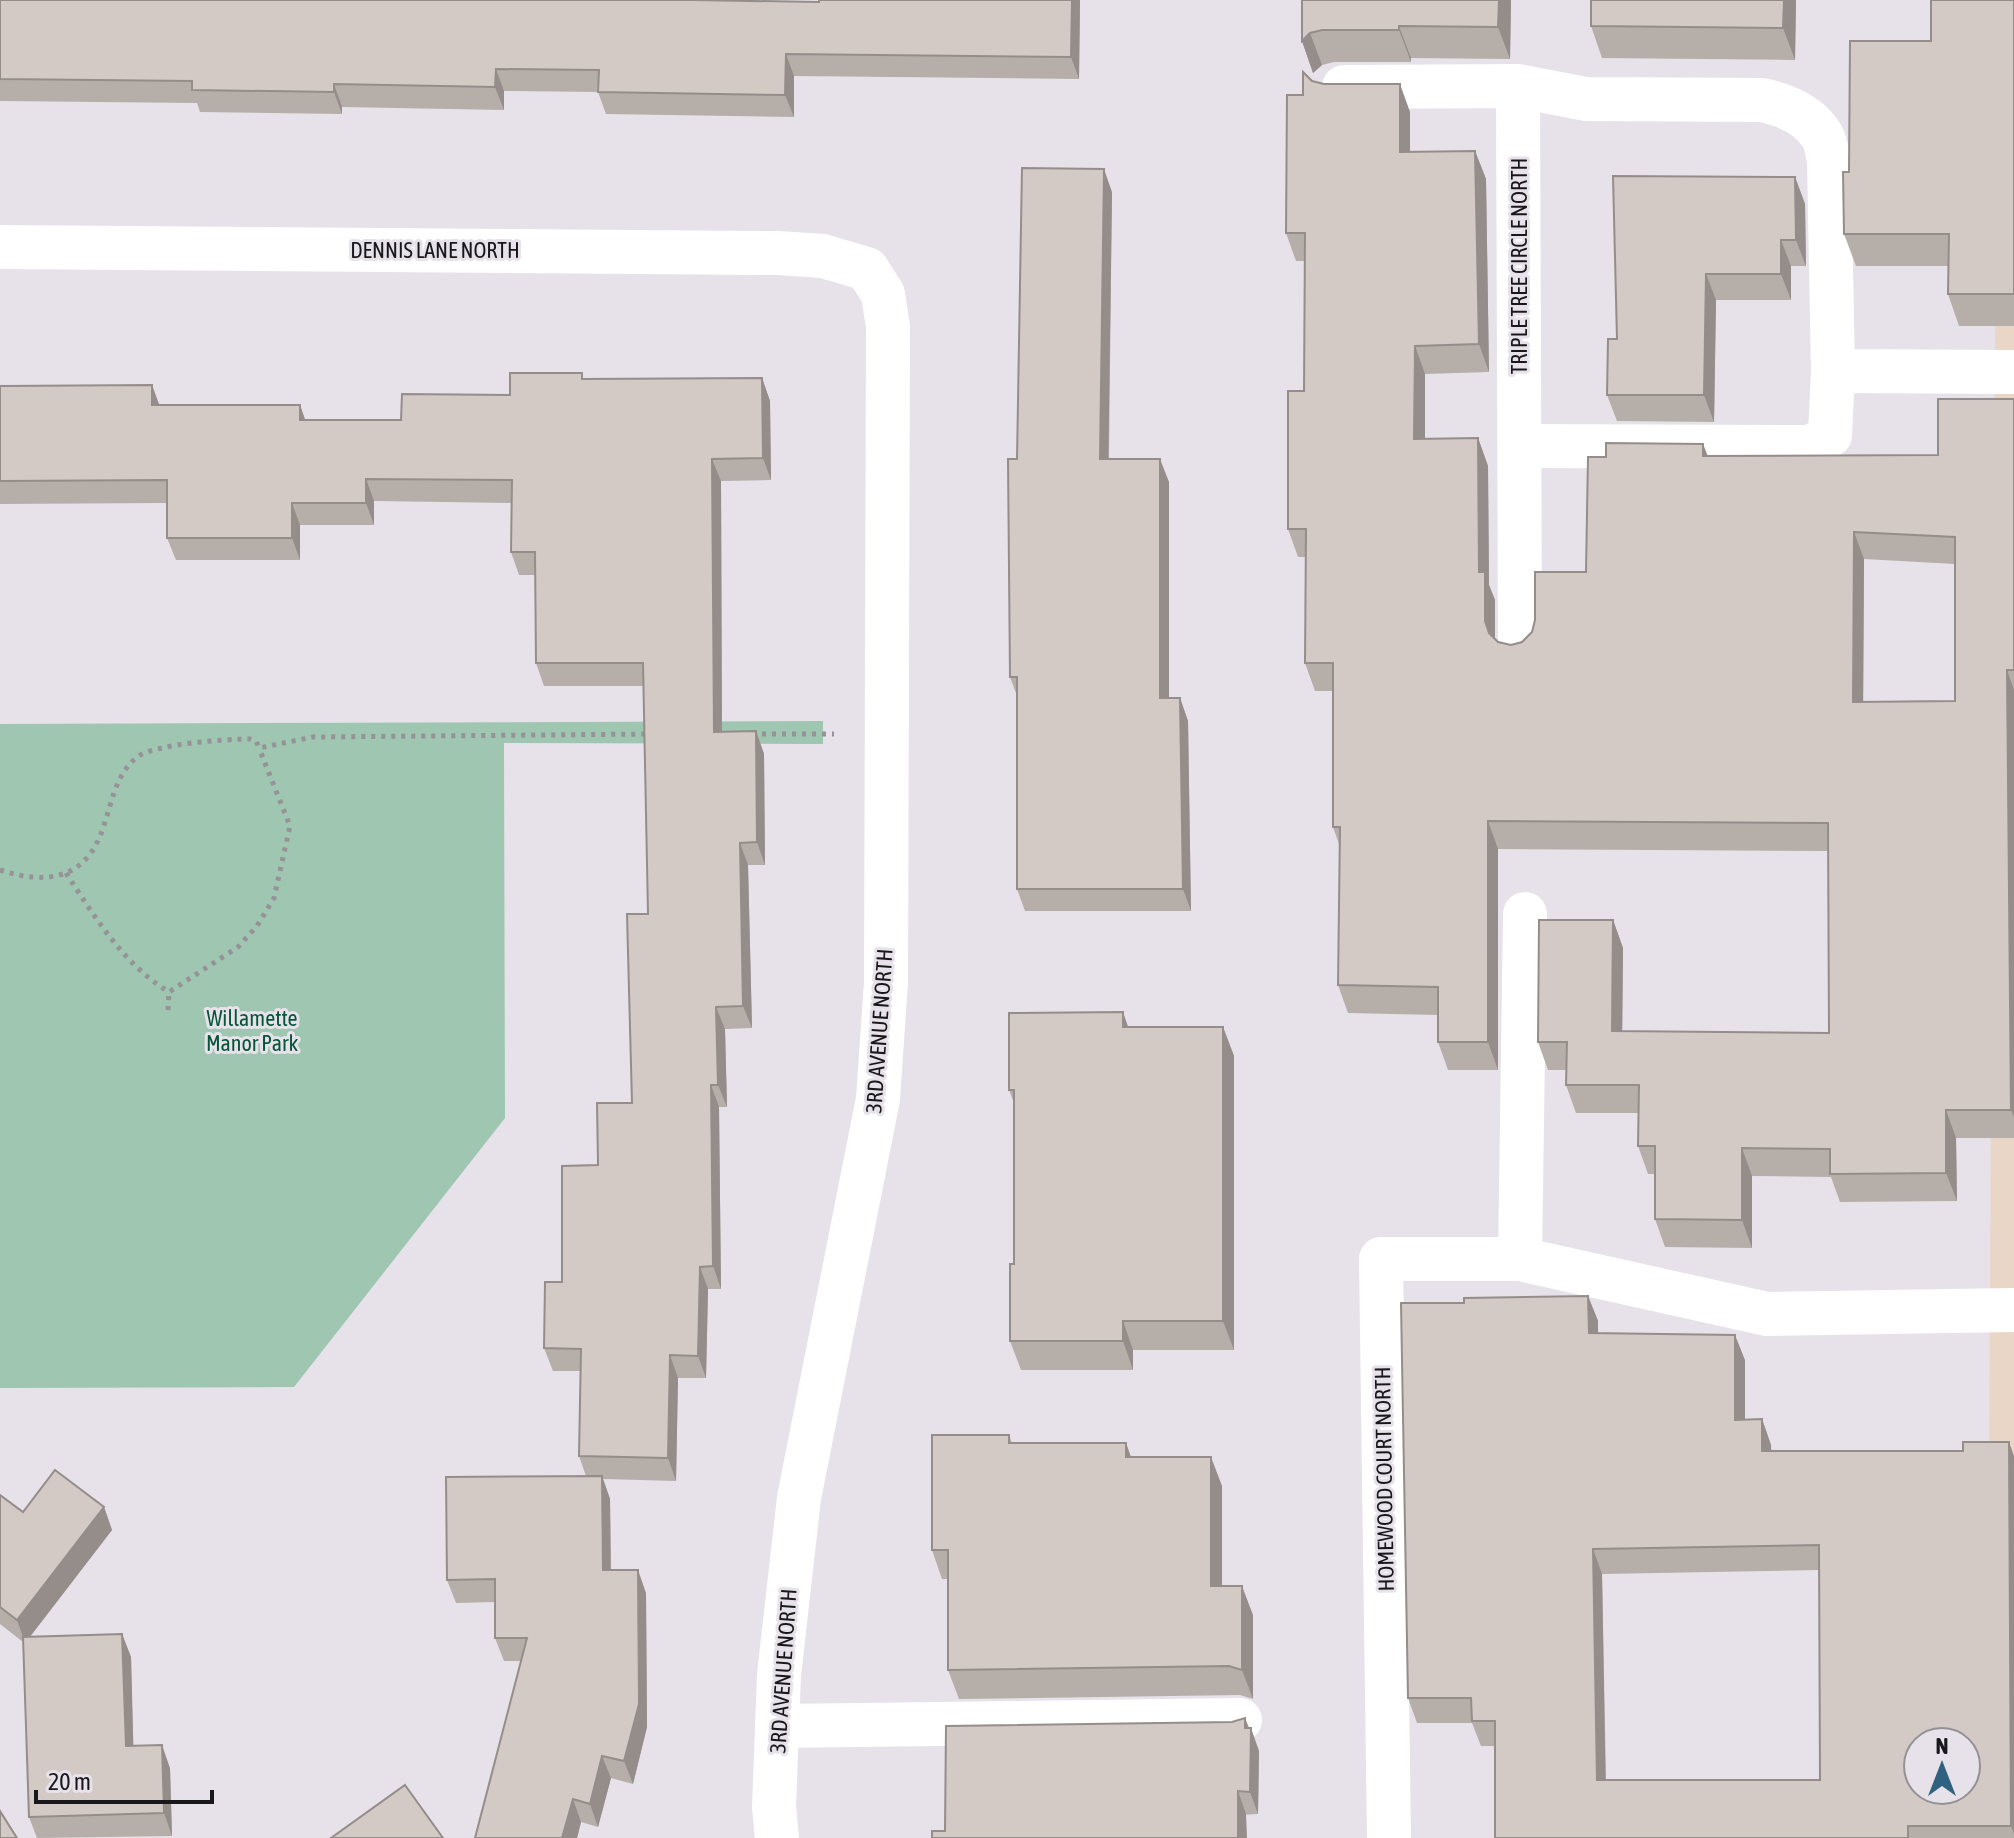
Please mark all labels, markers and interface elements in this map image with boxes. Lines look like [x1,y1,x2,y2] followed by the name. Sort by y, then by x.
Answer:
[1506,158,1532,374] street label: TRIPLE TREE CIRCLE NORTH
[350,237,520,263] street label: DENNIS LANE NORTH
[860,948,898,1114] street label: 3RD AVENUE NORTH
[206,1005,298,1056] park label: Willamette Manor Park
[1369,1366,1399,1592] street label: HOMEWOOD COURT NORTH
[764,1588,802,1754] street label: 3RD AVENUE NORTH
[1902,1726,1982,1806] north arrow
[1936,1733,1948,1759] text: N
[36,1754,212,1804] scale bar
[48,1768,91,1795] text: 20 m

